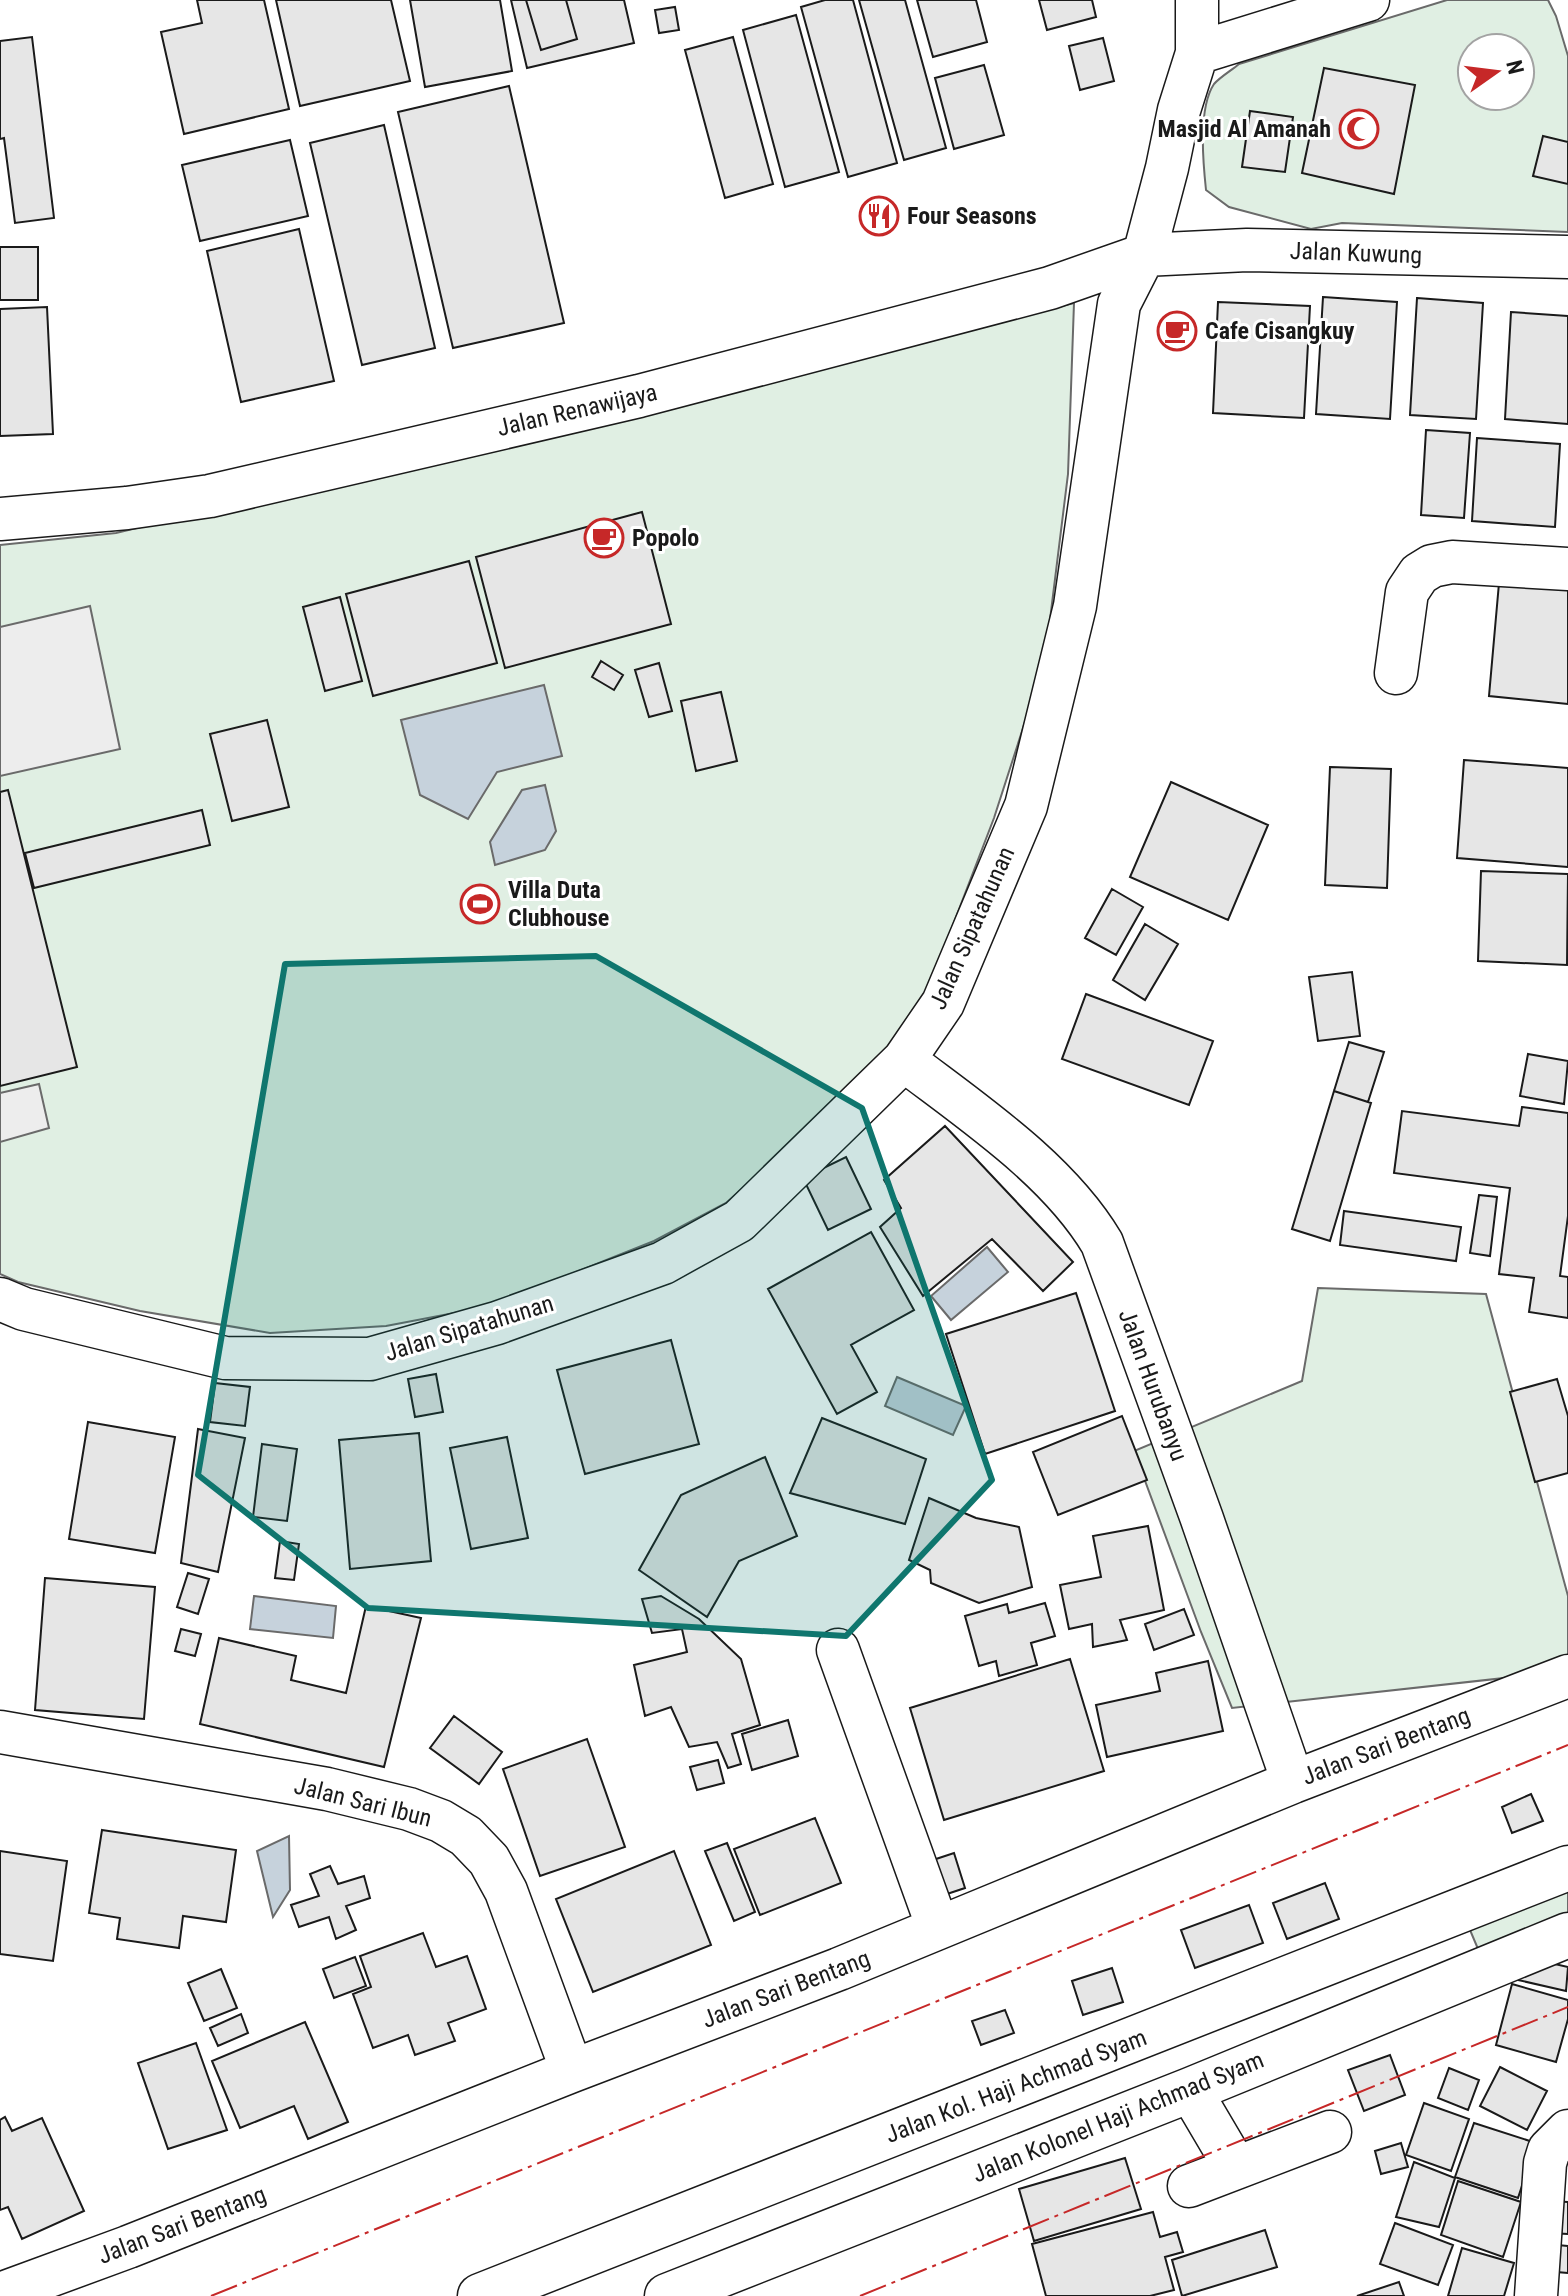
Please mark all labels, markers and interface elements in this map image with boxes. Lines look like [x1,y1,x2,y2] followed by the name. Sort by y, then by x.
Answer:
[1456,32,1536,112] north arrow
[1501,58,1529,77] text: N
[1338,108,1380,150] mosque icon: Masjid Al Amanah
[1158,115,1331,143] place label: Masjid Al Amanah
[858,195,900,237] restaurant icon: Four Seasons
[907,202,1037,230] place label: Four Seasons
[1289,237,1423,269] street label: Jalan Kuwung
[1156,310,1198,352] cafe icon: Cafe Cisangkuy
[1205,317,1355,345] place label: Cafe Cisangkuy
[494,378,660,442] street label: Jalan Renawijaya
[583,517,625,559] cafe icon: Popolo
[632,524,699,552] place label: Popolo
[924,842,1020,1014] street label: Jalan Sipatahunan
[508,876,609,932] place label: Villa Duta Clubhouse
[459,883,501,925] sports icon: Villa Duta Clubhouse
[381,1289,557,1367] street label: Jalan Sipatahunan
[1113,1305,1193,1465] street label: Jalan Hurubanyu
[1298,1701,1474,1791] street label: Jalan Sari Bentang
[291,1771,435,1833] street label: Jalan Sari Ibun
[698,1944,874,2034] street label: Jalan Sari Bentang
[881,2023,1151,2149] street label: Jalan Kol. Haji Achmad Syam
[968,2046,1268,2188] street label: Jalan Kolonel Haji Achmad Syam
[94,2180,270,2270] street label: Jalan Sari Bentang

